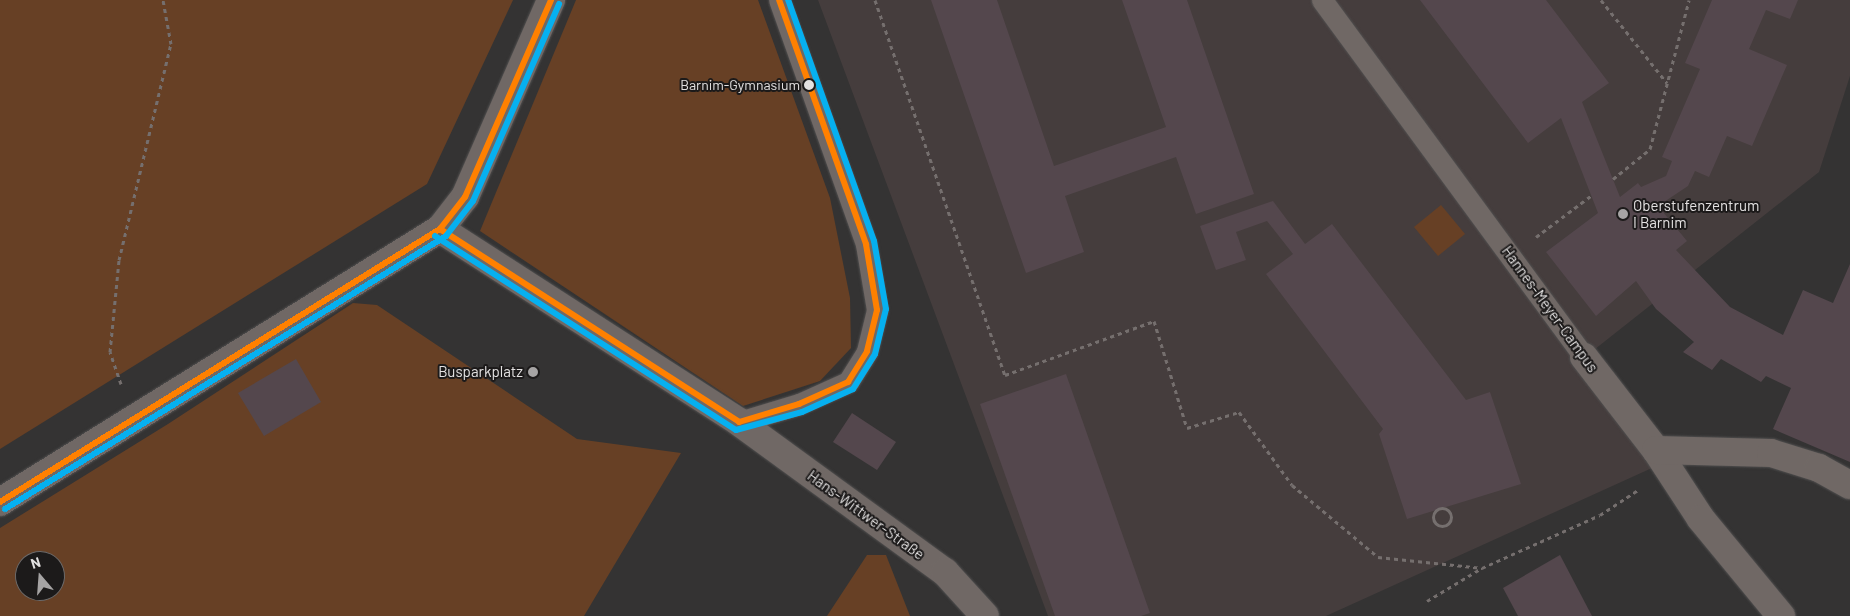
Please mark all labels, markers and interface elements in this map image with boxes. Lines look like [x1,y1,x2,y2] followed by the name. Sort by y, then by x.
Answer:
[680,77,800,93] place label: Barnim-Gymnasium
[804,80,814,90] marker: Barnim-Gymnasium
[1633,196,1759,231] place label: Oberstufenzentrum I Barnim
[1617,208,1629,220] marker: Oberstufenzentrum I Barnim
[1498,242,1602,376] street label: Hannes-Meyer-Campus
[438,363,523,381] place label: Busparkplatz
[527,366,539,378] marker: Busparkplatz
[804,467,928,563] street label: Hans-Wittwer-Straße
[15,551,65,601] north arrow
[28,553,43,572] text: N

